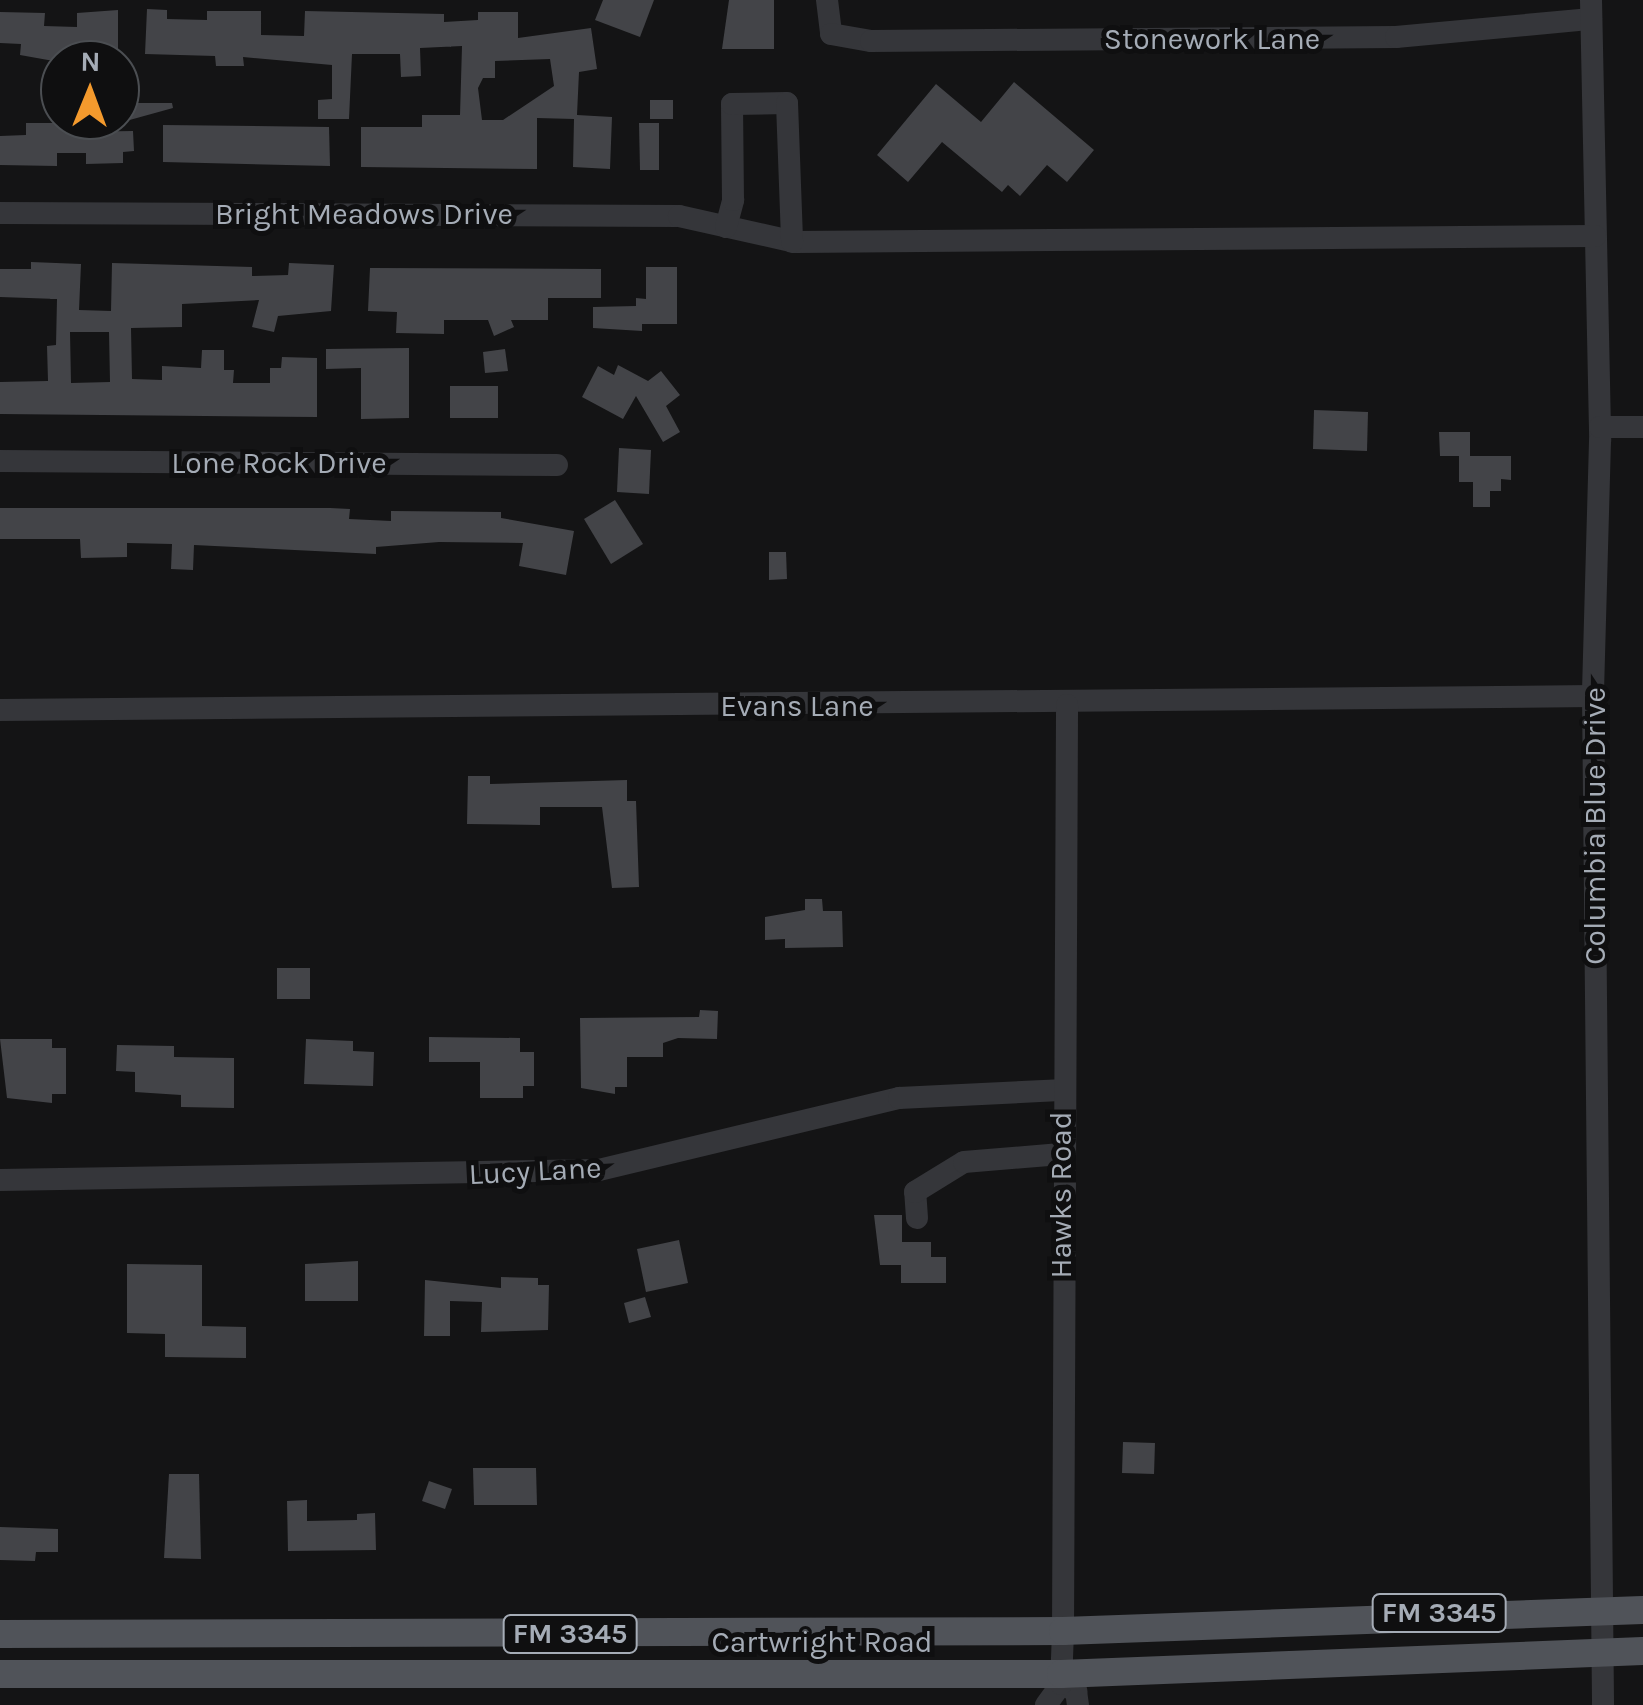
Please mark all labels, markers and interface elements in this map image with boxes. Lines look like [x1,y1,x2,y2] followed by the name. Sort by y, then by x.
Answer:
[1104,21,1320,57] street label: Stonework Lane
[40,40,140,140] north arrow
[80,45,101,78] text: N
[215,196,513,232] street label: Bright Meadows Drive
[171,445,387,481] street label: Lone Rock Drive
[1577,687,1613,965] street label: Columbia Blue Drive
[720,688,874,724] street label: Evans Lane
[1043,1111,1079,1279] street label: Hawks Road
[468,1150,602,1192] street label: Lucy Lane
[1372,1590,1506,1636] road number: FM 3345
[502,1611,638,1657] road number: FM 3345
[711,1624,933,1660] street label: Cartwright Road

